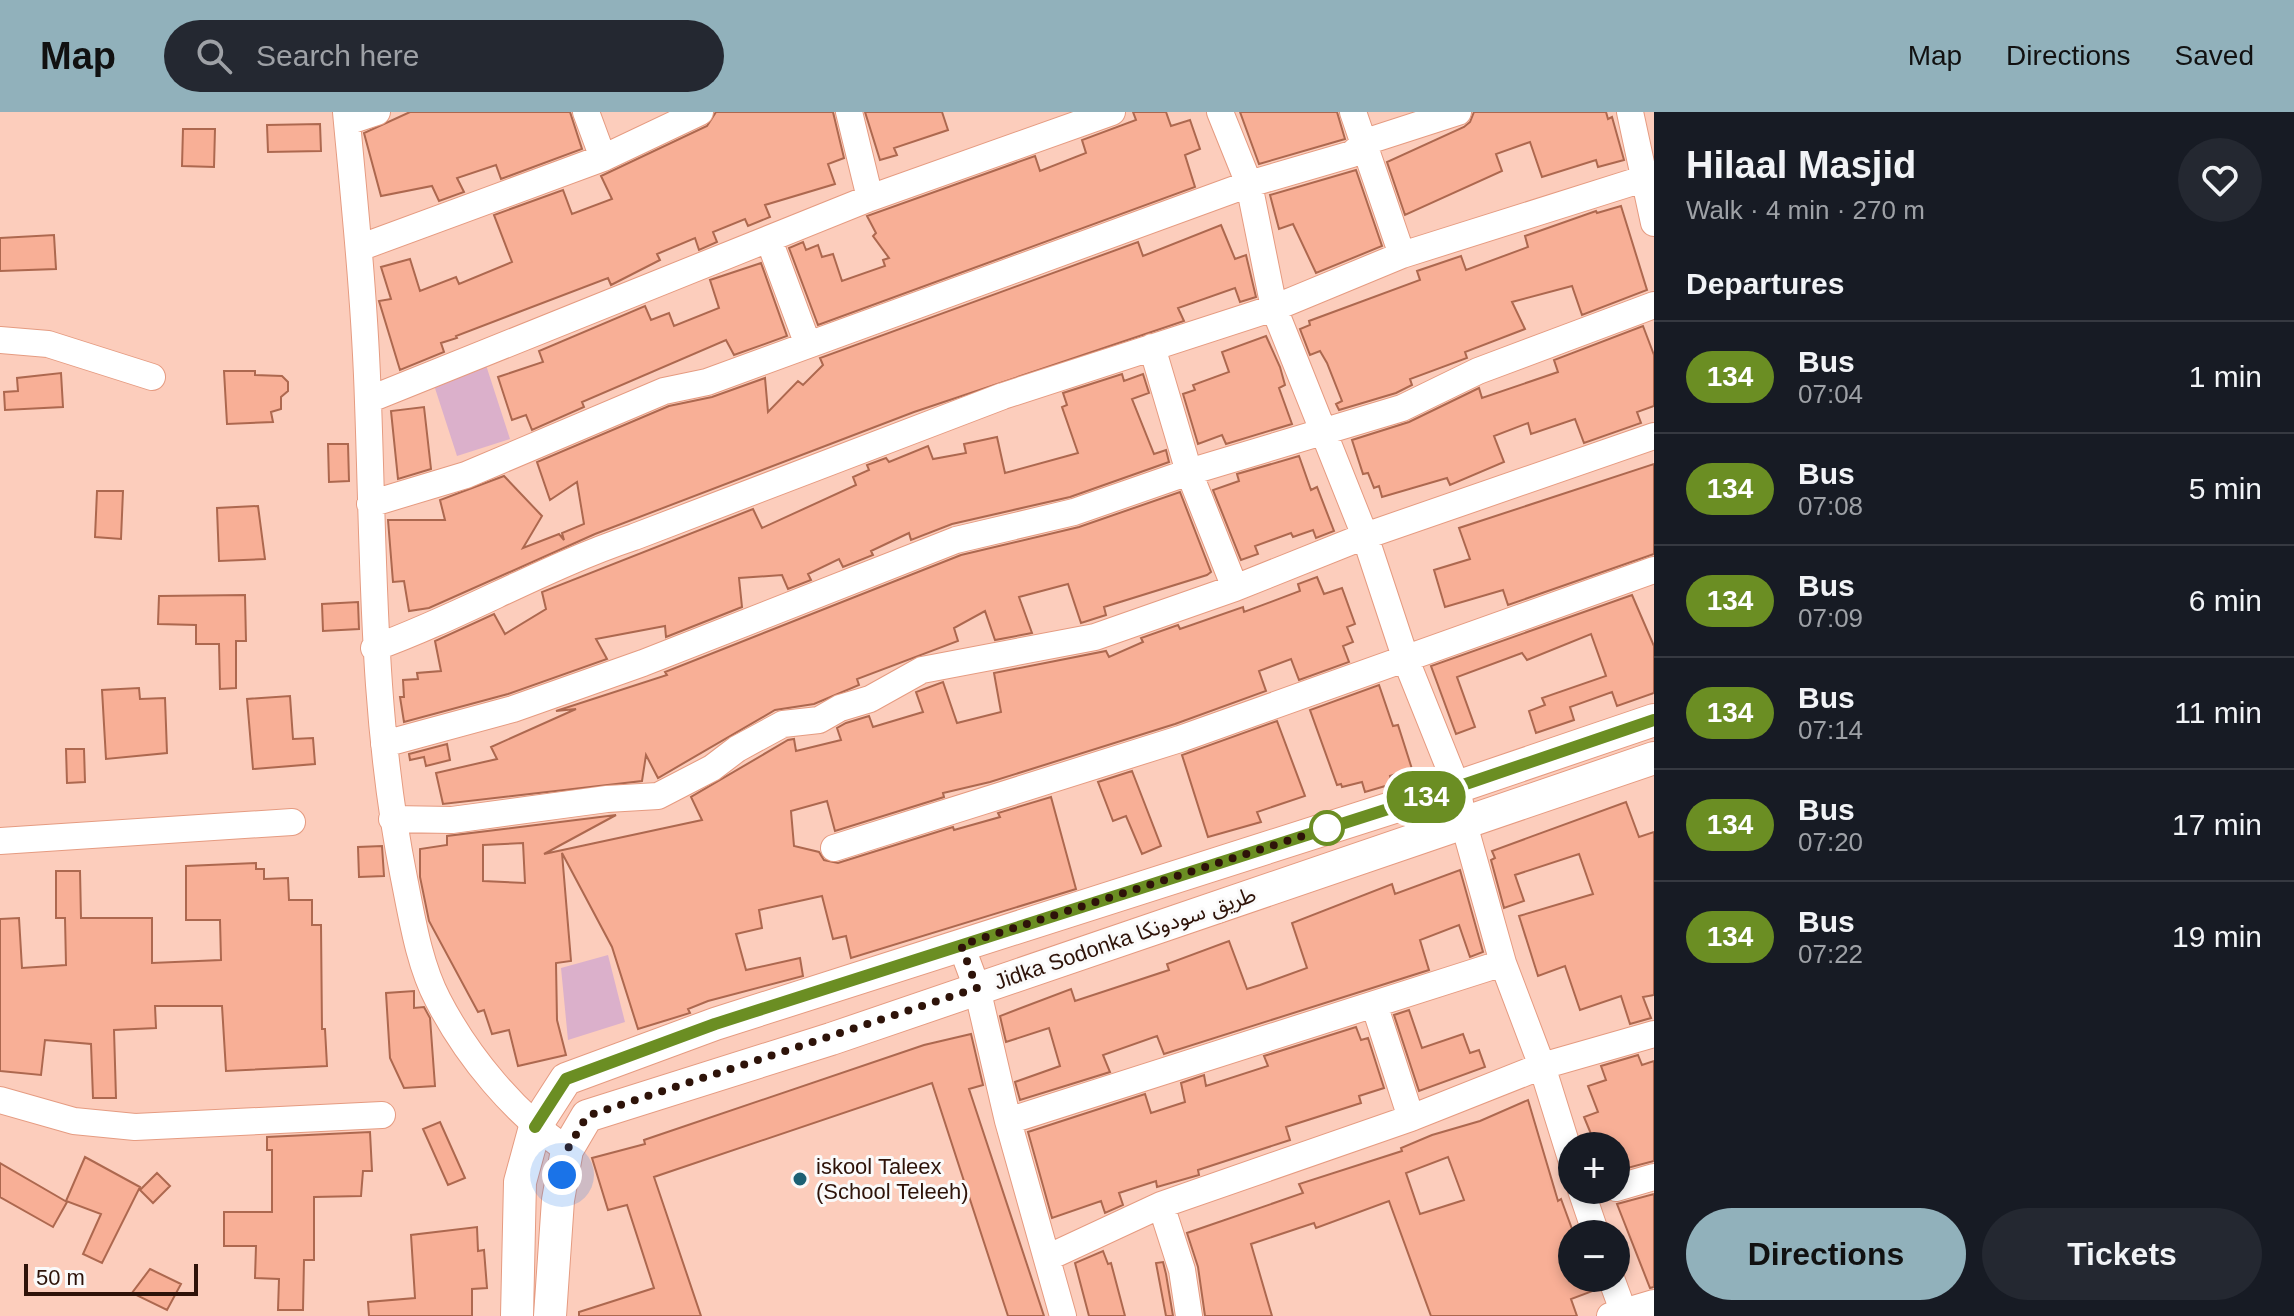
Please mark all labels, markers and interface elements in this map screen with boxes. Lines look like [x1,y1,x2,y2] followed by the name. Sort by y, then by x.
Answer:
[164,20,724,92] search box
[192,34,236,78] icon: search
[40,35,116,77] text: Map
[256,39,419,72] text: Search here
[1908,40,1962,71] text: Map
[2006,40,2131,71] text: Directions
[2175,40,2254,71] text: Saved
[2178,138,2262,222] button: heart
[1686,144,1916,186] text: Hilaal Masjid
[1686,195,1925,225] text: Walk · 4 min · 270 m
[1686,267,1844,300] text: Departures
[1798,345,1855,378] text: Bus
[2189,360,2262,393] text: 1 min
[1707,361,1753,392] text: 134
[1798,379,1863,409] text: 07:04
[1798,457,1855,490] text: Bus
[2189,472,2262,505] text: 5 min
[1707,473,1753,504] text: 134
[1798,491,1863,521] text: 07:08
[1798,569,1855,602] text: Bus
[2189,584,2262,617] text: 6 min
[1707,585,1753,616] text: 134
[1798,603,1863,633] text: 07:09
[1798,681,1855,714] text: Bus
[2174,696,2262,729] text: 11 min
[1707,697,1753,728] text: 134
[1798,715,1863,745] text: 07:14
[1380,771,1472,823] line badge: 134
[1403,781,1449,812] text: 134
[1798,793,1855,826] text: Bus
[2172,808,2262,841] text: 17 min
[1707,809,1753,840] text: 134
[1310,811,1344,845] unlabelled marker
[1798,827,1863,857] text: 07:20
[991,881,1260,996] street label: Jidka Sodonka طريق سودونكا
[1798,905,1855,938] text: Bus
[2172,920,2262,953] text: 19 min
[1707,921,1753,952] text: 134
[1798,939,1863,969] text: 07:22
[1558,1132,1630,1292] map controls
[1558,1132,1630,1204] button: +
[816,1154,968,1204] place label: iskool Taleex (School Teleeh)
[542,1155,582,1195] your location
[791,1170,809,1188] marker: iskool Taleex (School Teleeh)
[1686,1208,1966,1300] button: Directions
[1982,1208,2262,1300] button: Tickets
[1558,1220,1630,1292] button: −
[24,1260,198,1296] scale bar
[36,1265,85,1290] text: 50 m

